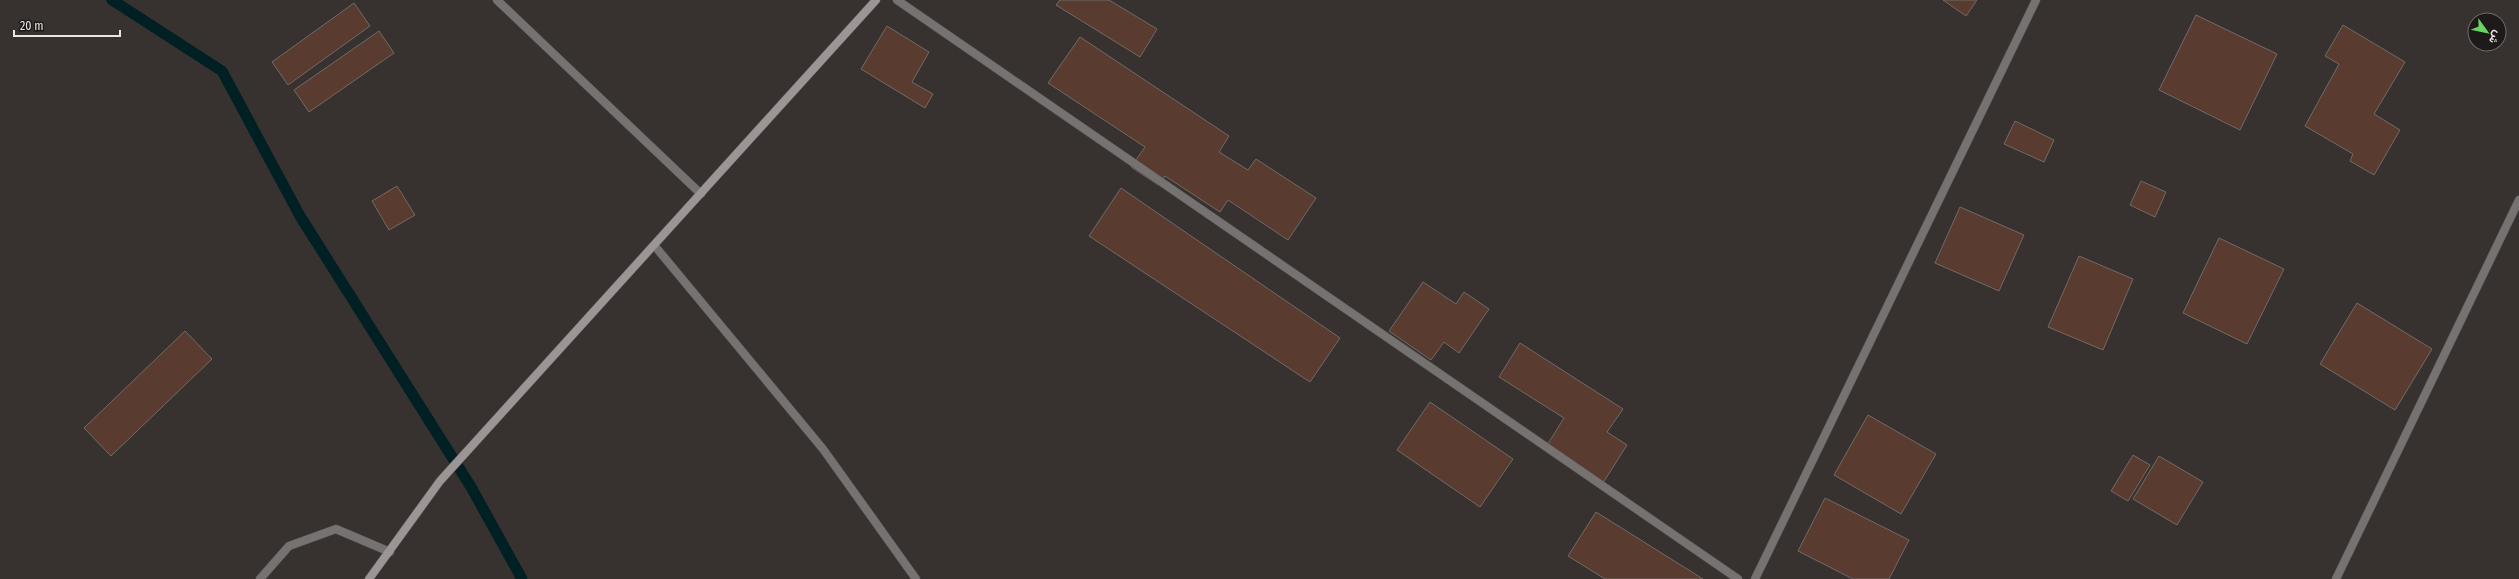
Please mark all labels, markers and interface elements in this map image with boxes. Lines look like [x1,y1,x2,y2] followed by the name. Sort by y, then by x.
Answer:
[14,12,120,38] scale bar
[2467,12,2507,52] north arrow
[20,19,44,33] text: 20 m
[2486,28,2504,46] text: ش

